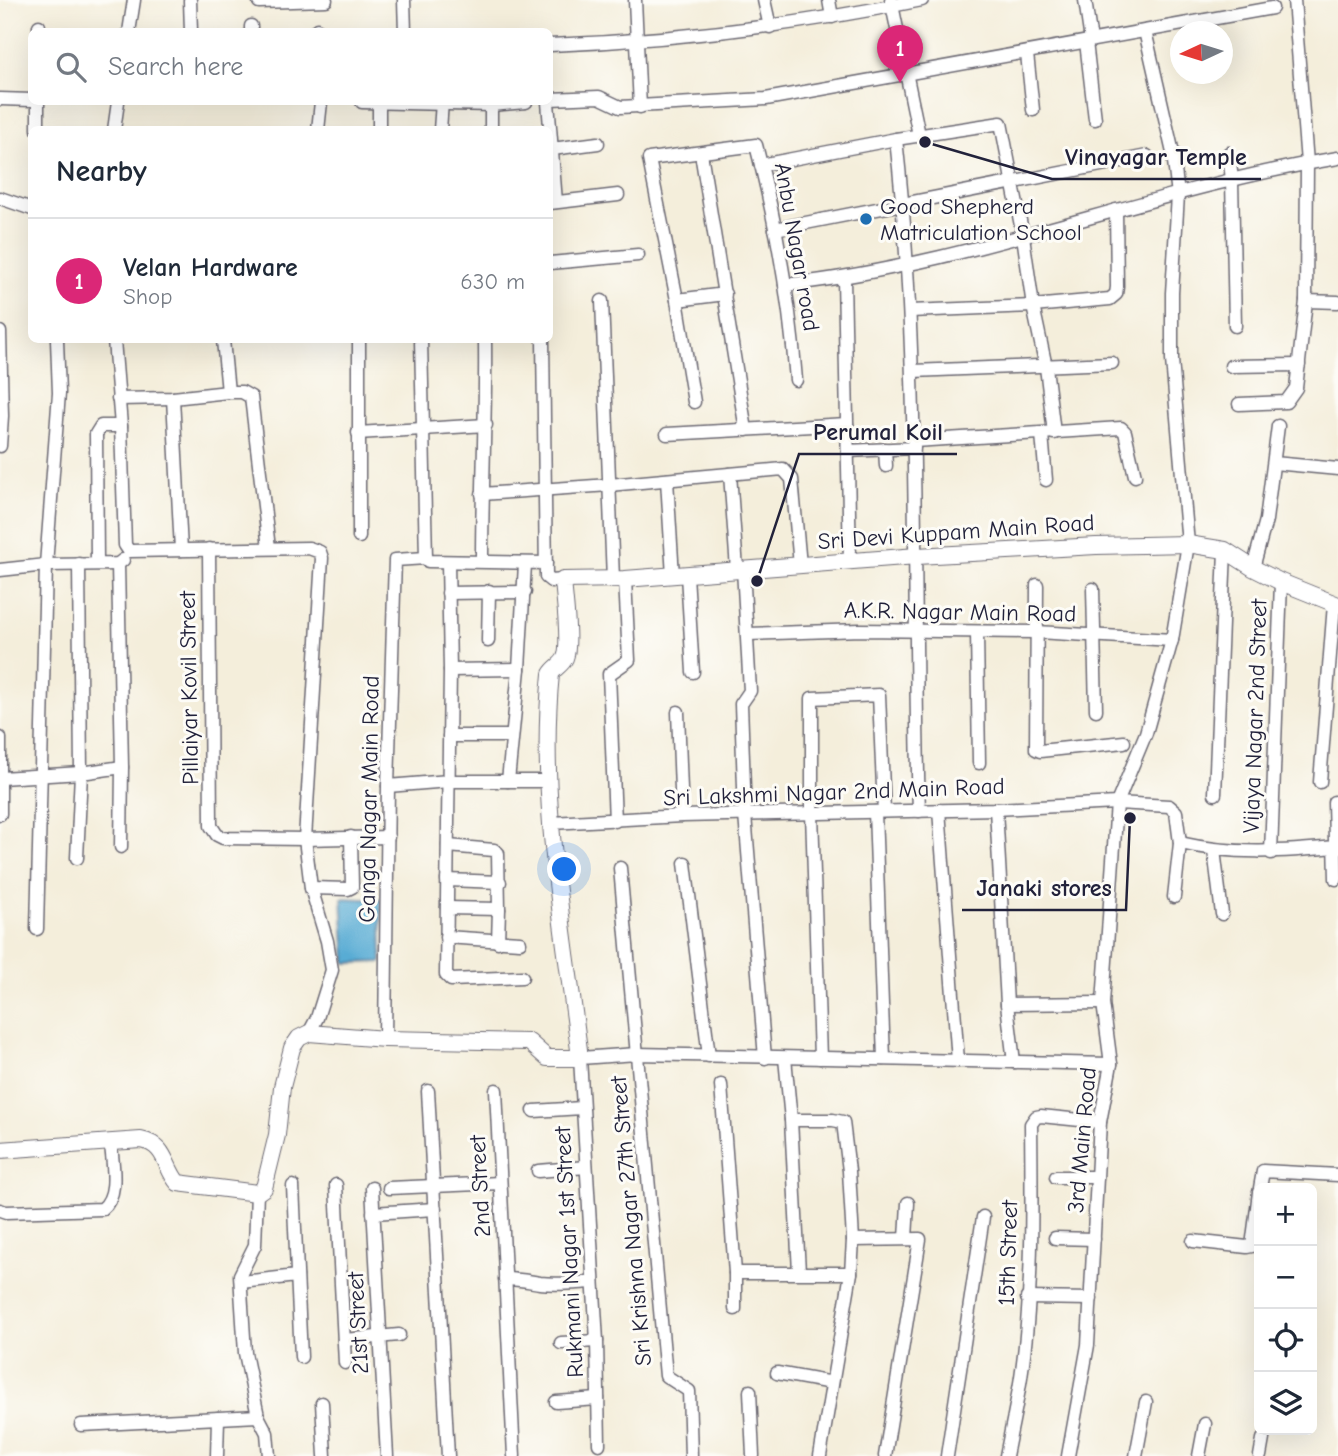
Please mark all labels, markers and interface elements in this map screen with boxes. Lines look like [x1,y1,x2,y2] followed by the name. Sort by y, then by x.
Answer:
[1170,21,1233,84] north arrow
[877,25,923,83] pin: 1
[28,28,553,105] search box
[52,48,90,86] icon: search
[108,52,243,82] text: Search here
[1052,134,1261,179] callout: Vinayagar Temple
[1065,143,1247,171] text: Vinayagar Temple
[56,154,147,189] text: Nearby
[769,161,825,333] street label: Anbu Nagar road
[880,193,1082,246] place label: Good Shepherd Matriculation School
[858,211,874,227] marker: Good Shepherd Matriculation School
[123,253,298,283] text: Velan Hardware
[74,268,84,295] text: 1
[460,268,525,295] text: 630 m
[123,283,172,310] text: Shop
[799,409,957,454] callout: Perumal Koil
[813,418,943,446] text: Perumal Koil
[817,509,1095,555] street label: Sri Devi Kuppam Main Road
[174,589,204,785] street label: Pillaiyar Kovil Street
[844,596,1076,628] street label: A.K.R. Nagar Main Road
[1237,597,1273,834] street label: Vijaya Nagar 2nd Street
[353,675,385,923] street label: Ganga Nagar Main Road
[663,773,1005,811] street label: Sri Lakshmi Nagar 2nd Main Road
[547,852,581,886] your location
[962,865,1126,910] callout: Janaki stores
[976,874,1112,902] text: Janaki stores
[1062,1066,1102,1214] street label: 3rd Main Road
[605,1073,657,1367] street label: Sri Krishna Nagar 27th Street
[549,1124,589,1378] street label: Rukmani Nagar 1st Street
[464,1133,496,1238] street label: 2nd Street
[1254,1183,1317,1435] map controls
[1254,1183,1317,1246] button: +
[993,1198,1023,1306] street label: 15th Street
[1254,1246,1317,1309] button: −
[342,1270,374,1375] street label: 21st Street
[1254,1309,1317,1372] button: locate
[1254,1372,1317,1435] button: layers

